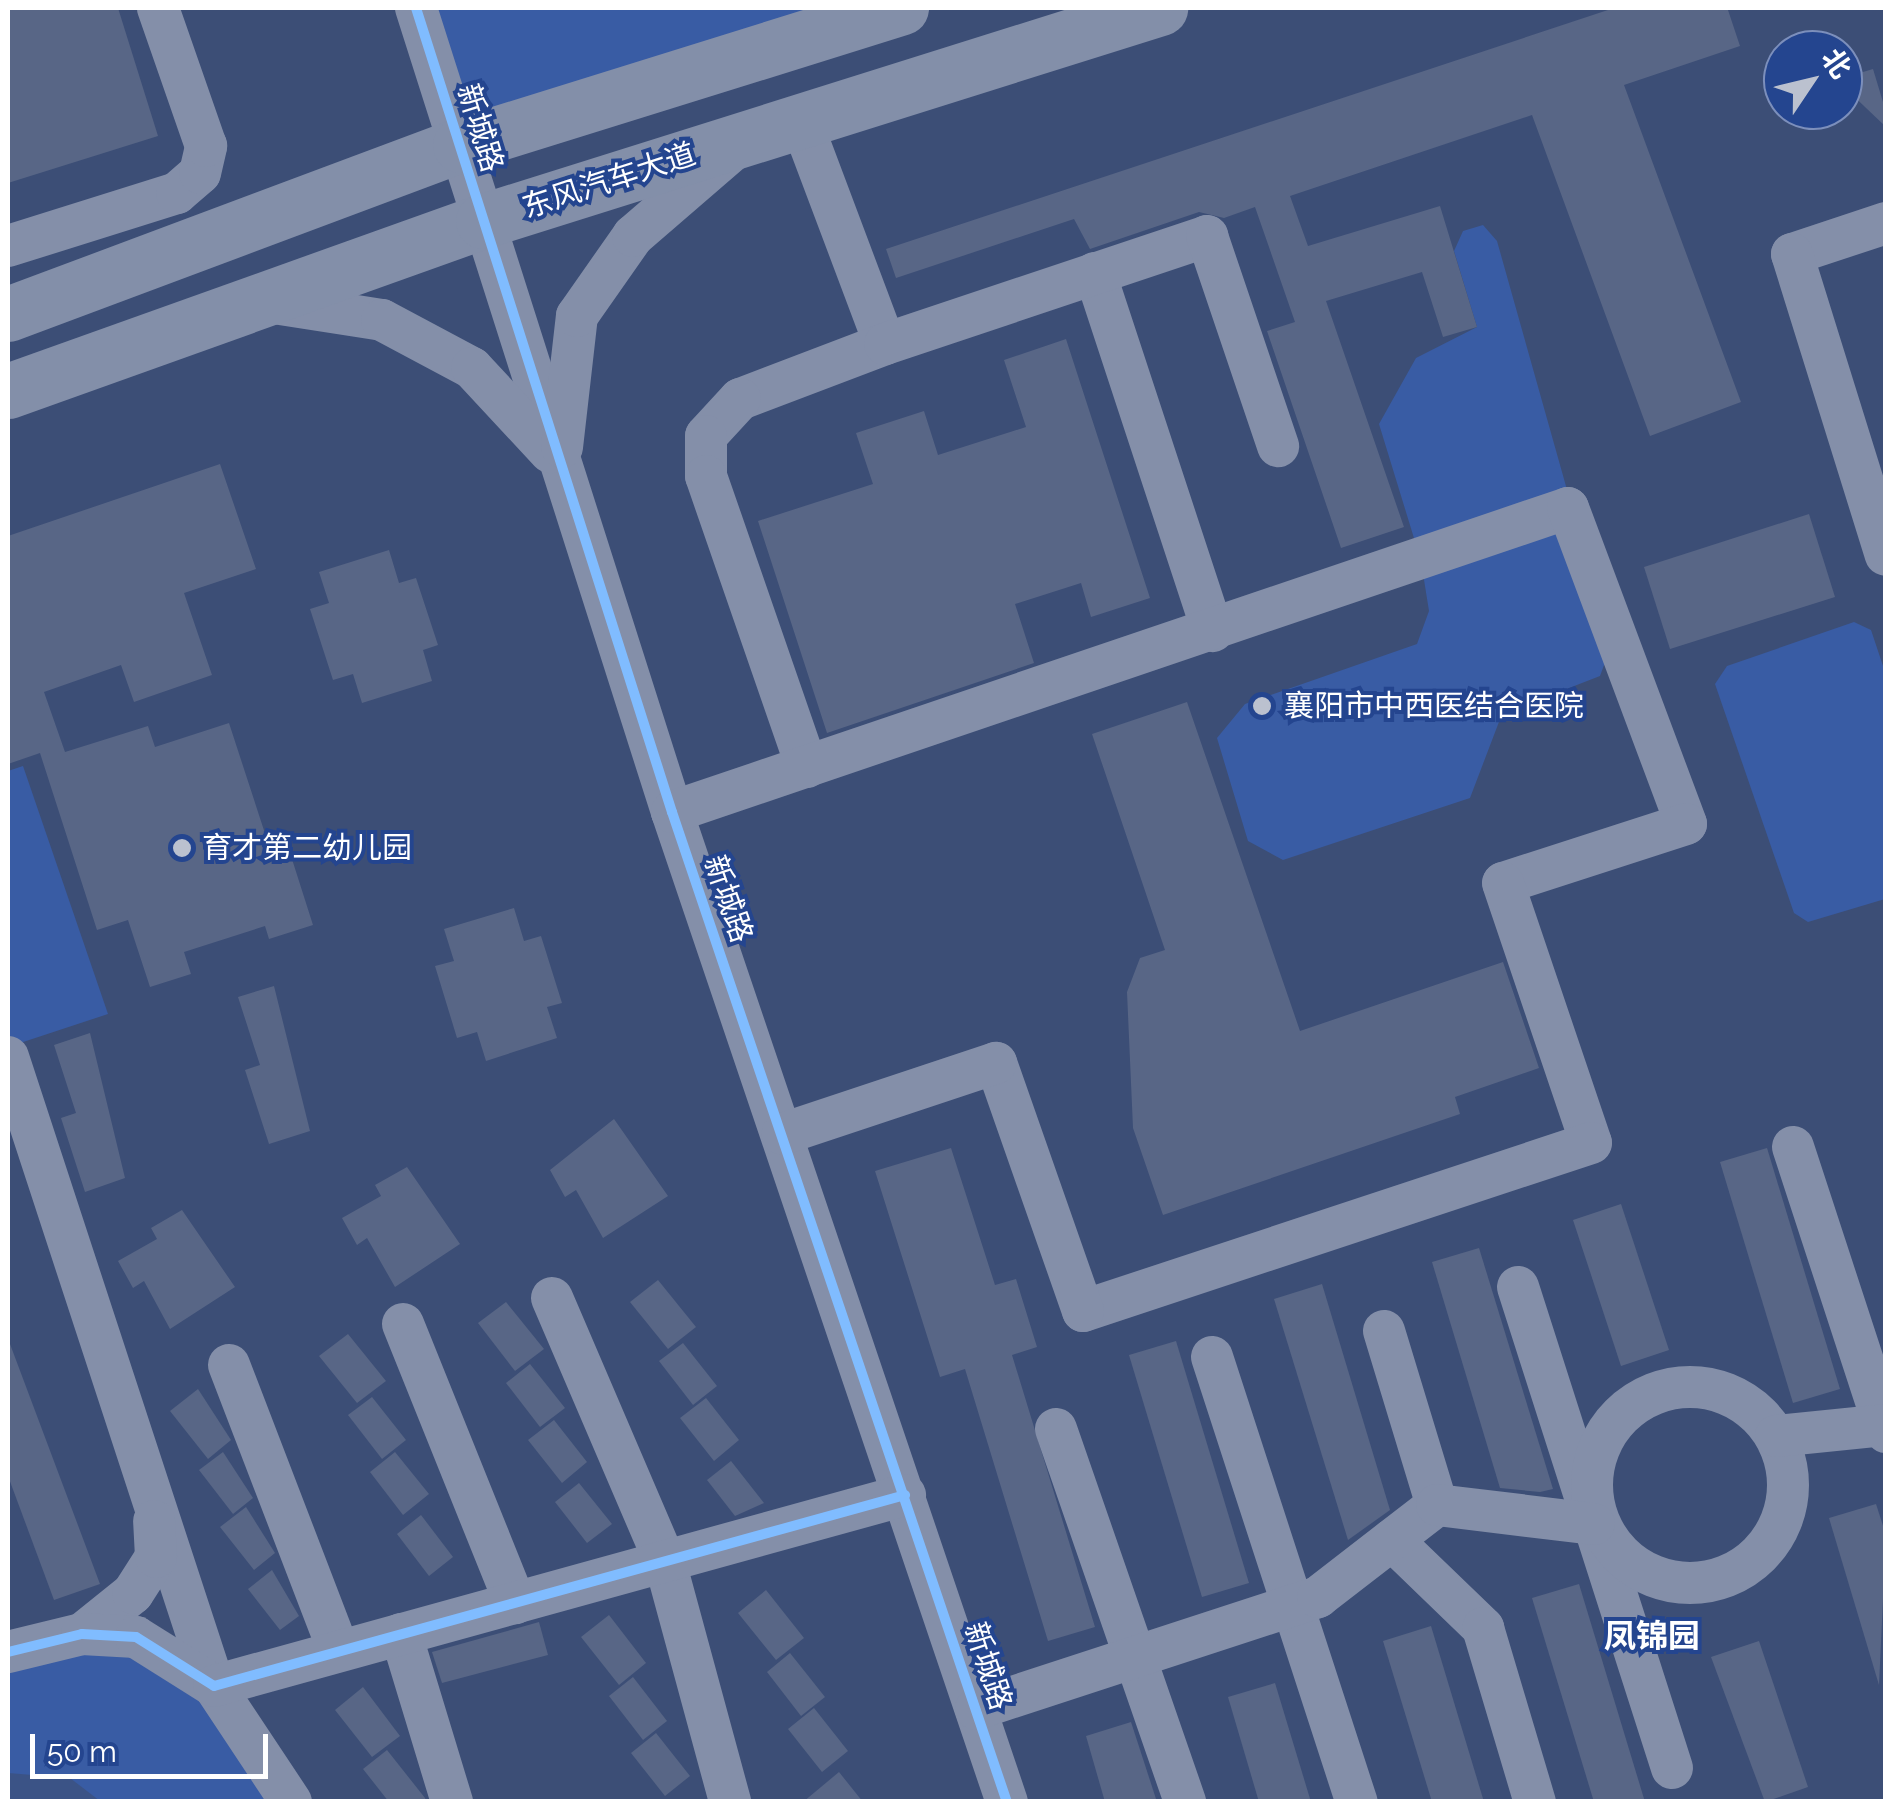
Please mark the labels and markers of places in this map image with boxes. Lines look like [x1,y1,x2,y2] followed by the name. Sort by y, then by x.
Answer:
[1284,688,1584,724] place label: 襄阳市中西医结合医院
[1249,693,1275,719] marker: 襄阳市中西医结合医院
[202,830,412,866] place label: 育才第二幼儿园
[171,837,193,859] marker: 育才第二幼儿园

